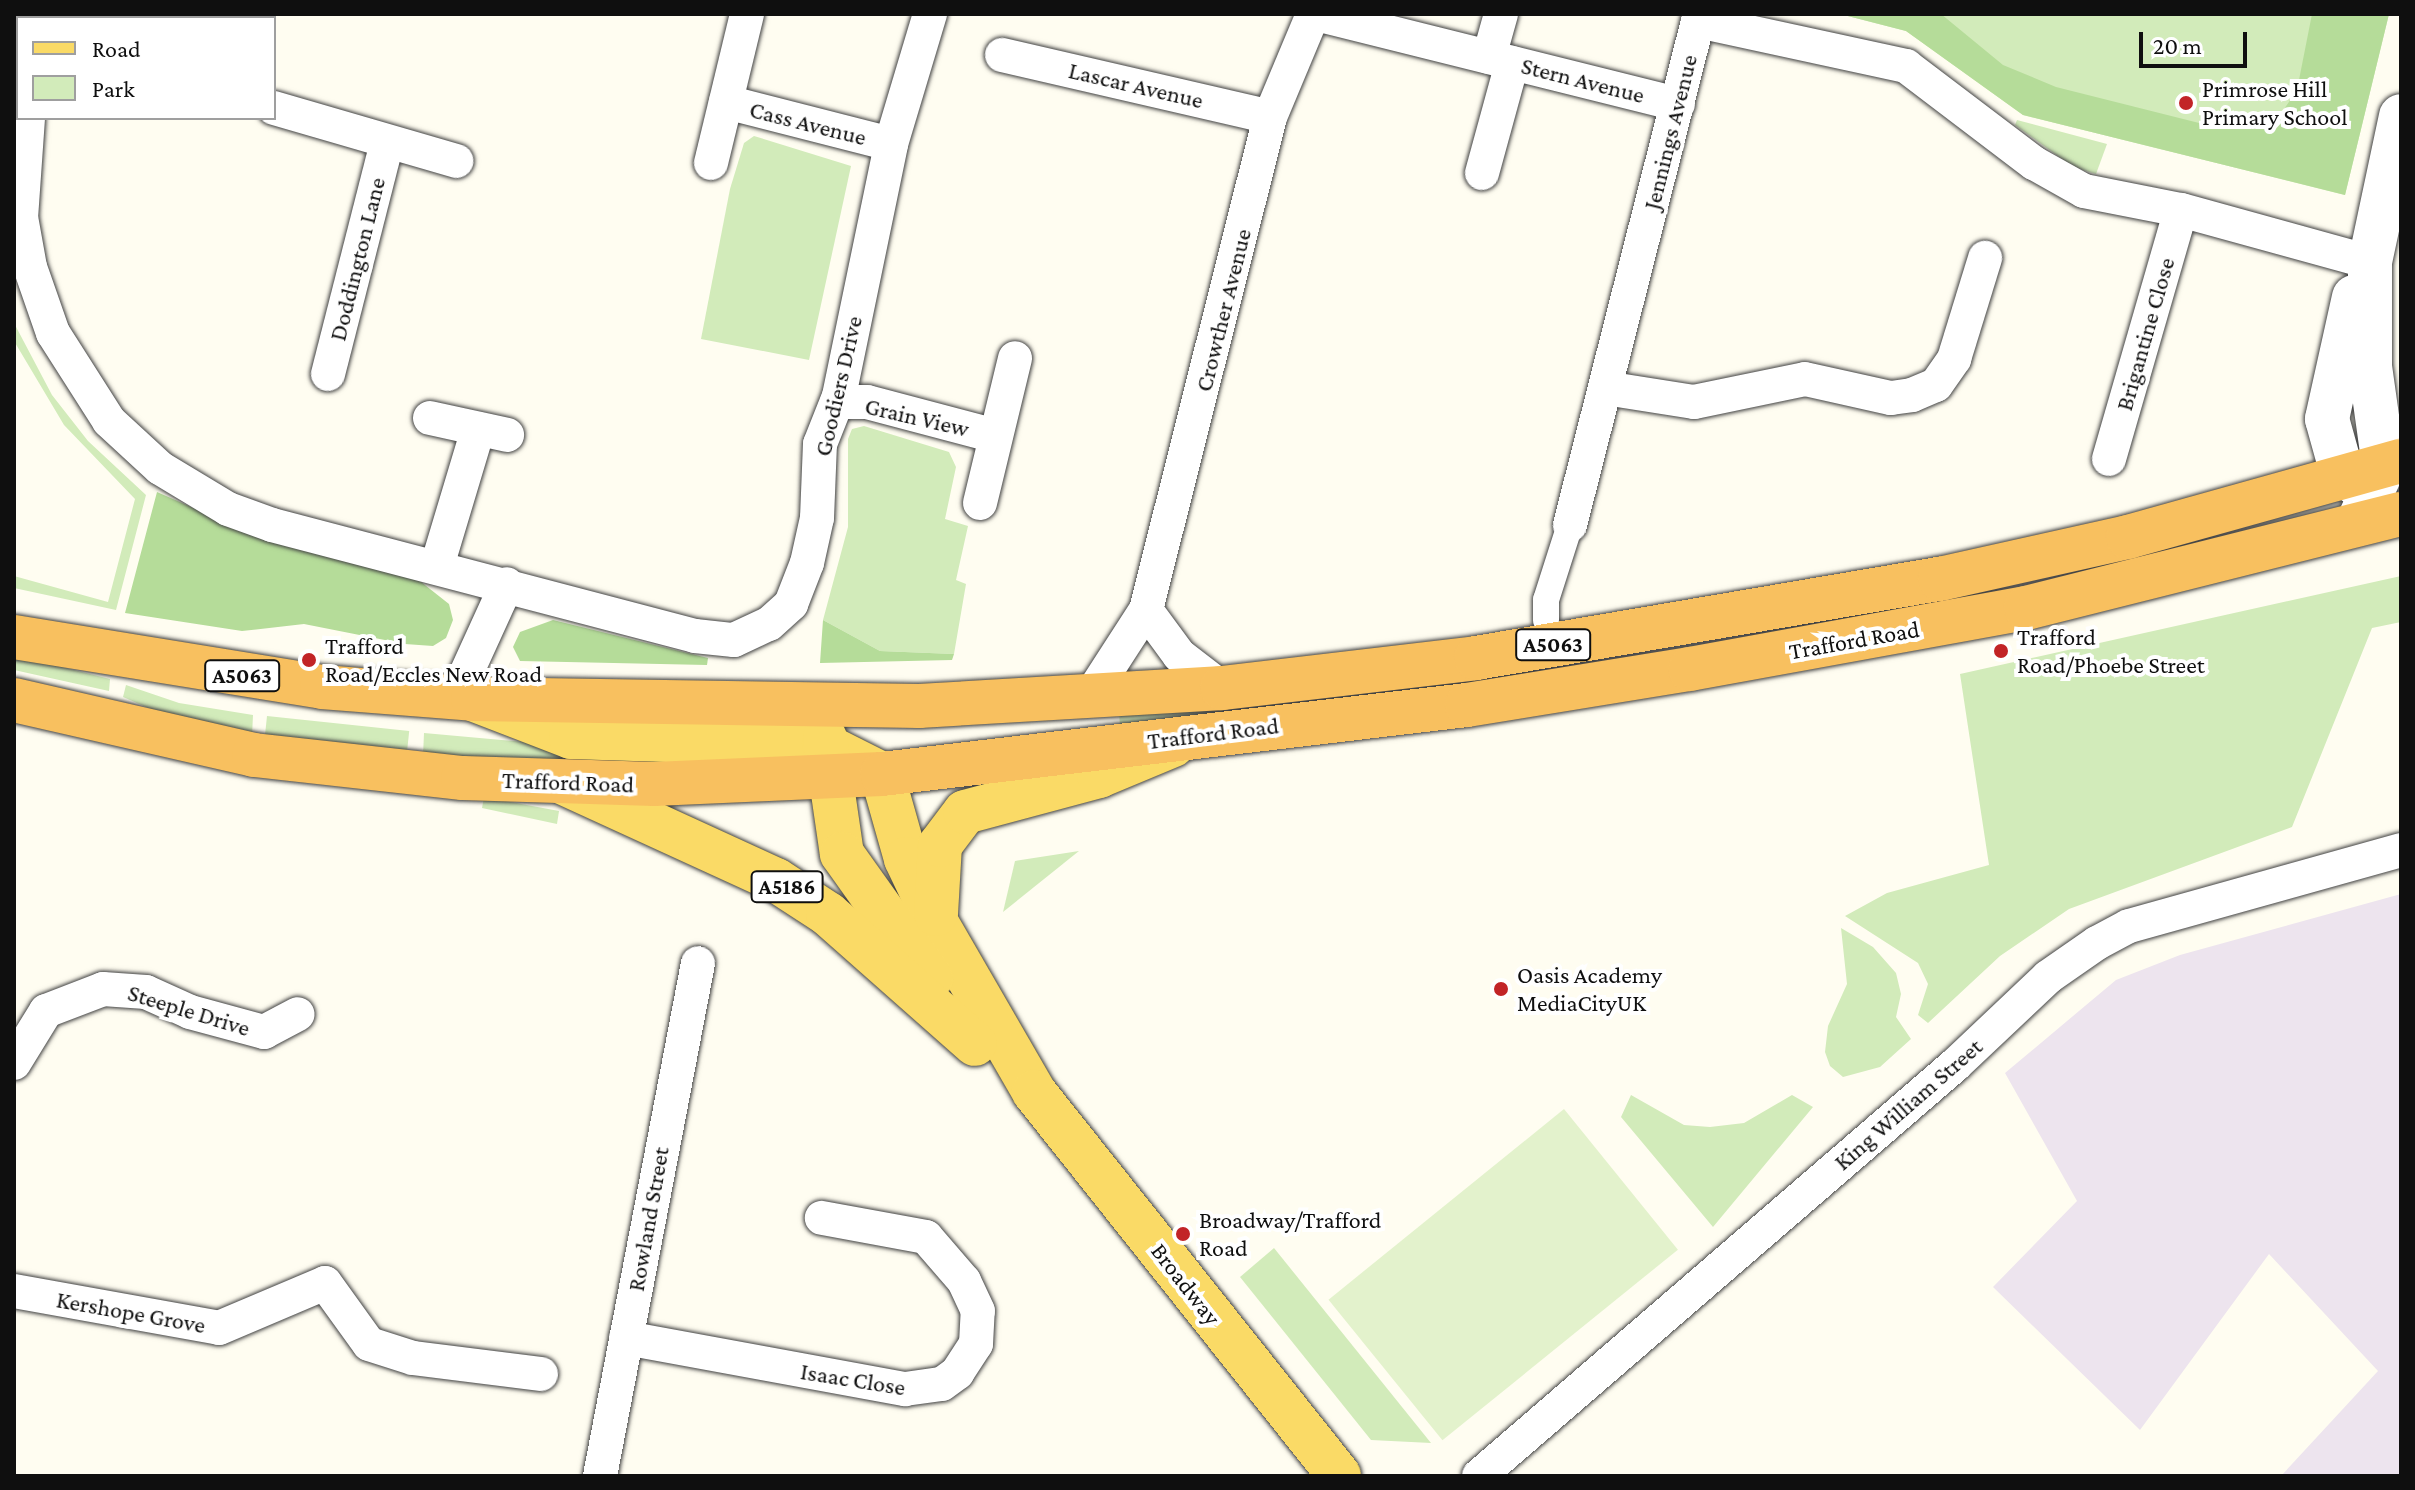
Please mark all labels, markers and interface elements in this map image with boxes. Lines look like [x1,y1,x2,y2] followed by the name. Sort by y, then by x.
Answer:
[16,16,276,120] legend
[2143,16,2251,66] scale bar
[2153,32,2202,59] text: 20 m
[92,35,141,62] text: Road
[1518,51,1648,109] street label: Stern Avenue
[1637,52,1703,212] street label: Jennings Avenue
[1066,56,1206,114] street label: Lascar Avenue
[92,75,135,102] text: Park
[2202,75,2347,131] place label: Primrose Hill Primary School
[2177,94,2195,112] marker: Primrose Hill Primary School
[747,95,869,151] street label: Cass Avenue
[323,174,391,344] street label: Doddington Lane
[1189,226,1257,394] street label: Crowther Avenue
[2109,254,2181,414] street label: Brigantine Close
[808,313,868,459] street label: Goodiers Drive
[862,391,972,443] street label: Grain View
[1786,614,1922,666] street label: Trafford Road
[2017,623,2205,679] place label: Trafford Road/Phoebe Street
[1515,627,1591,663] road number: A5063
[325,632,542,688] place label: Trafford Road/Eccles New Road
[1992,642,2010,660] marker: Trafford Road/Phoebe Street
[300,651,318,669] marker: Trafford Road/Eccles New Road
[204,658,280,694] road number: A5063
[1146,711,1280,755] street label: Trafford Road
[502,765,634,799] street label: Trafford Road
[749,869,825,905] road number: A5186
[1517,961,1662,1017] place label: Oasis Academy MediaCityUK
[124,978,254,1042] street label: Steeple Drive
[1492,980,1510,998] marker: Oasis Academy MediaCityUK
[1828,1032,1988,1176] street label: King William Street
[621,1145,675,1293] street label: Rowland Street
[1199,1206,1381,1262] place label: Broadway/Trafford Road
[1174,1225,1192,1243] marker: Broadway/Trafford Road
[1145,1237,1227,1331] street label: Broadway
[54,1285,208,1339] street label: Kershope Grove
[799,1357,907,1401] street label: Isaac Close

